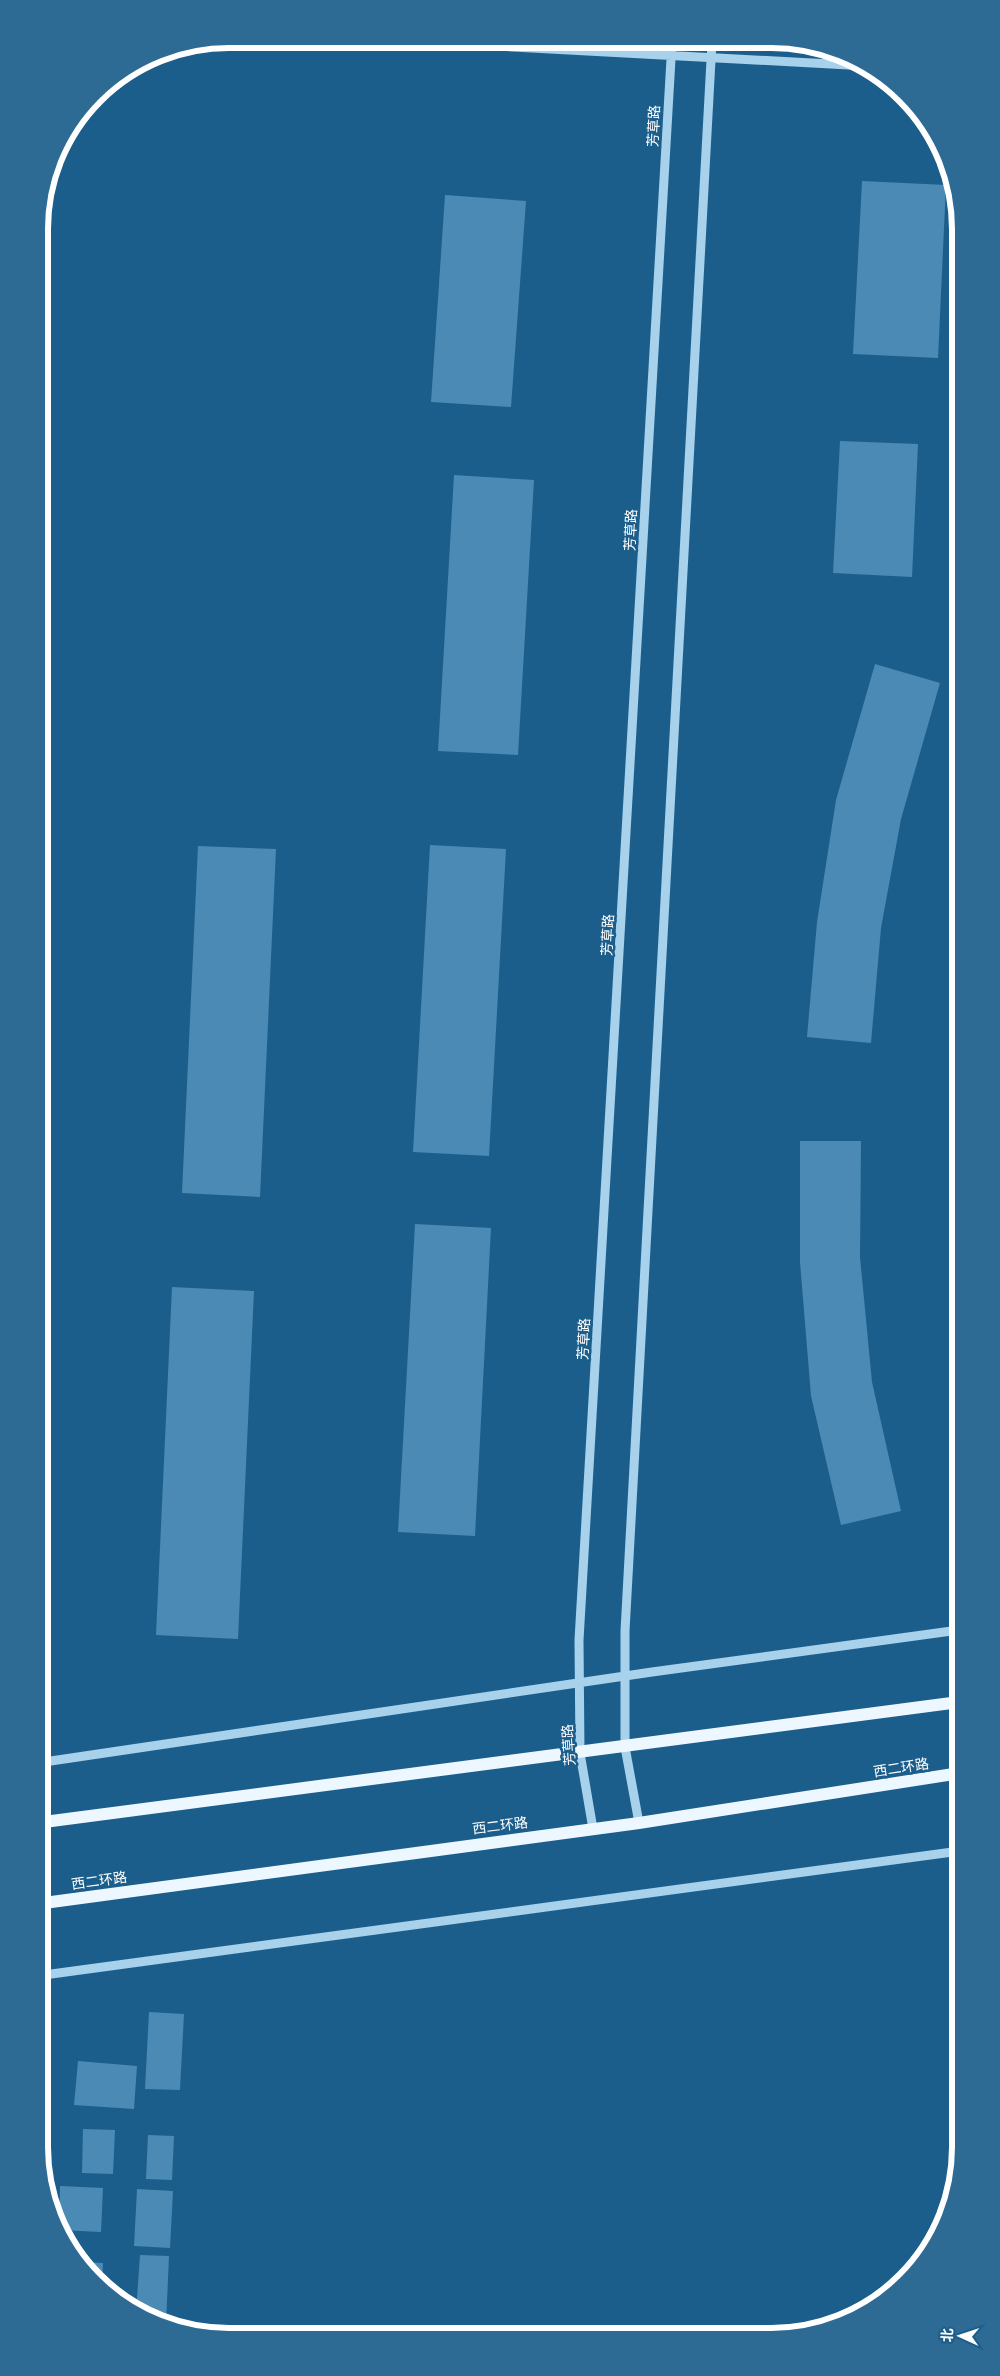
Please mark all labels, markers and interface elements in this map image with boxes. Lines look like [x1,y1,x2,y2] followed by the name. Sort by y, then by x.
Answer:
[641,104,665,148] street label: 芳草路
[618,508,642,552] street label: 芳草路
[595,913,619,957] street label: 芳草路
[571,1317,595,1361] street label: 芳草路
[556,1723,580,1767] street label: 芳草路
[872,1752,930,1782] street label: 西二环路
[471,1811,529,1839] street label: 西二环路
[70,1866,128,1894] street label: 西二环路
[935,2311,985,2361] north arrow
[936,2328,957,2343] text: 北

